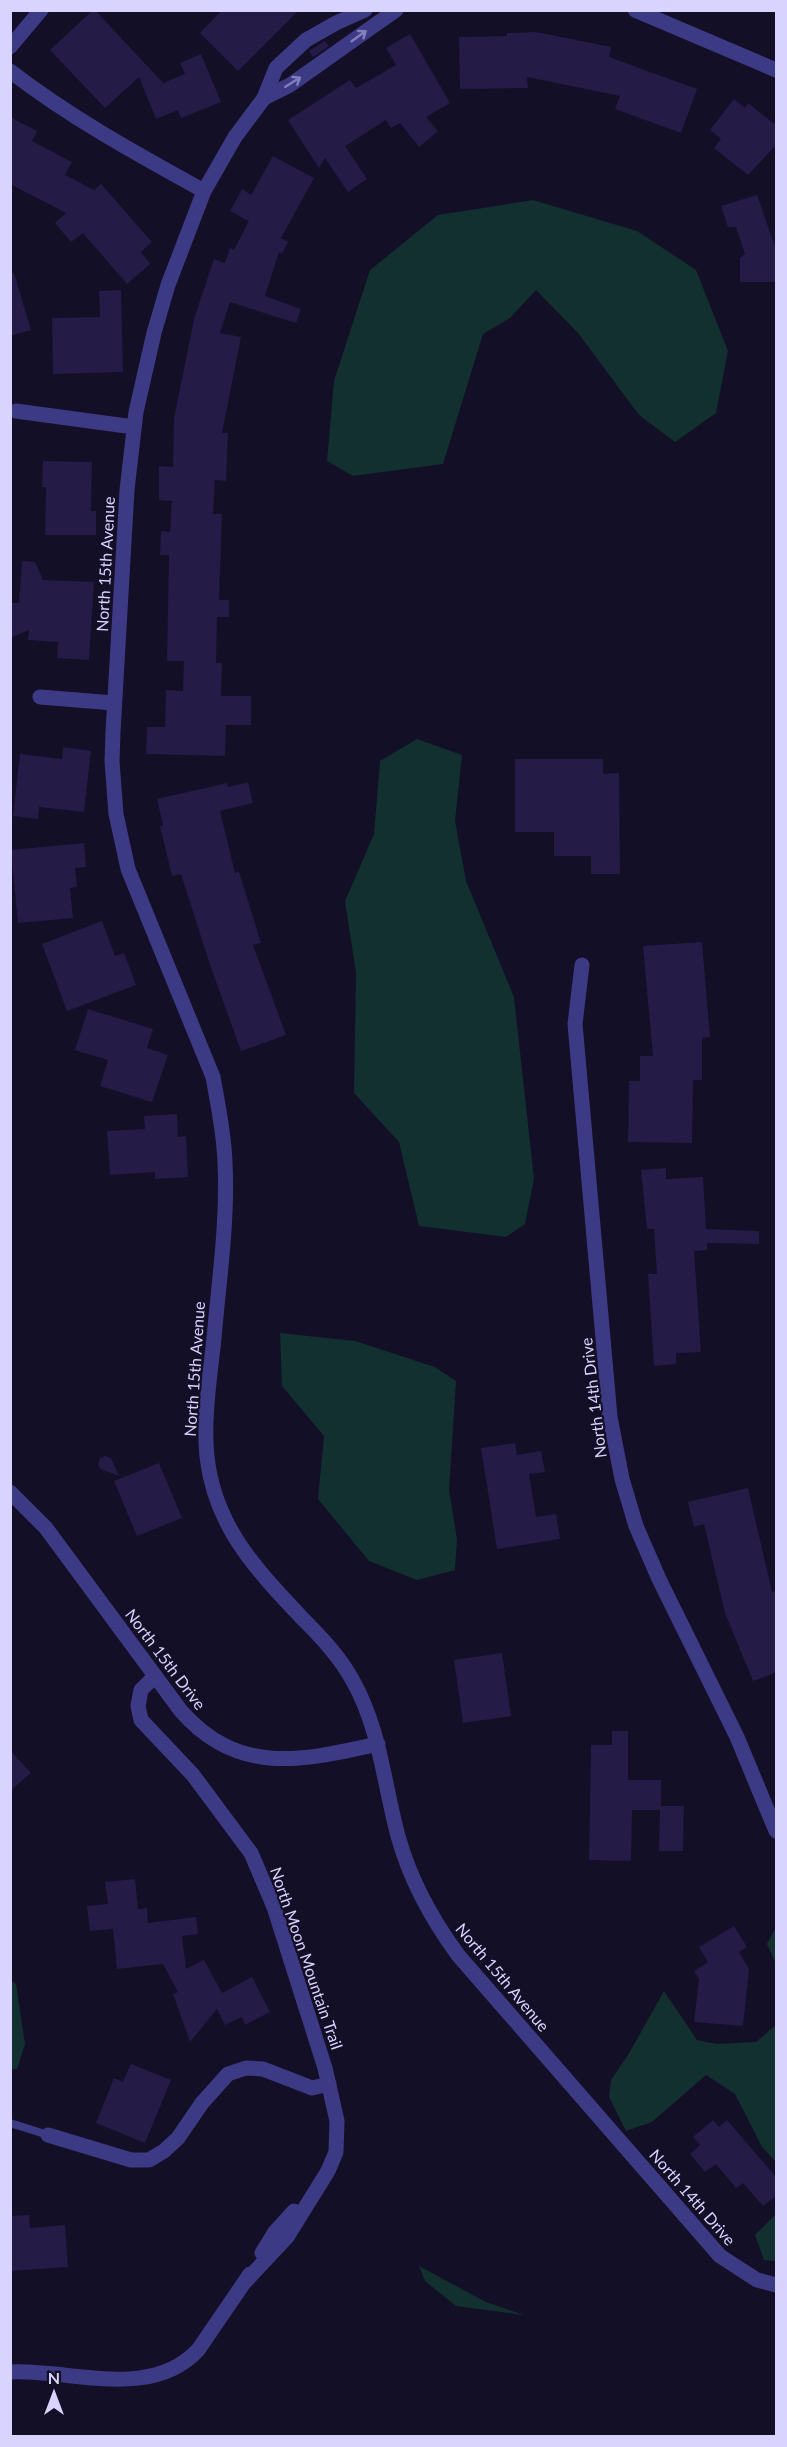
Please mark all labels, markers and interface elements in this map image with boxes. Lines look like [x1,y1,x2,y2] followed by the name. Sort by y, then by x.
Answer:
[350,30,366,42] one-way arrow
[285,75,302,88] one-way arrow
[92,496,118,632] street label: North 15th Avenue
[180,1301,208,1437] street label: North 15th Avenue
[576,1337,610,1459] street label: North 14th Drive
[122,1605,210,1713] street label: North 15th Drive
[267,1864,347,2052] street label: North Moon Mountain Trail
[452,1919,554,2035] street label: North 15th Avenue
[646,2145,740,2249] street label: North 14th Drive
[24,2363,84,2423] north arrow
[48,2368,60,2387] text: N

